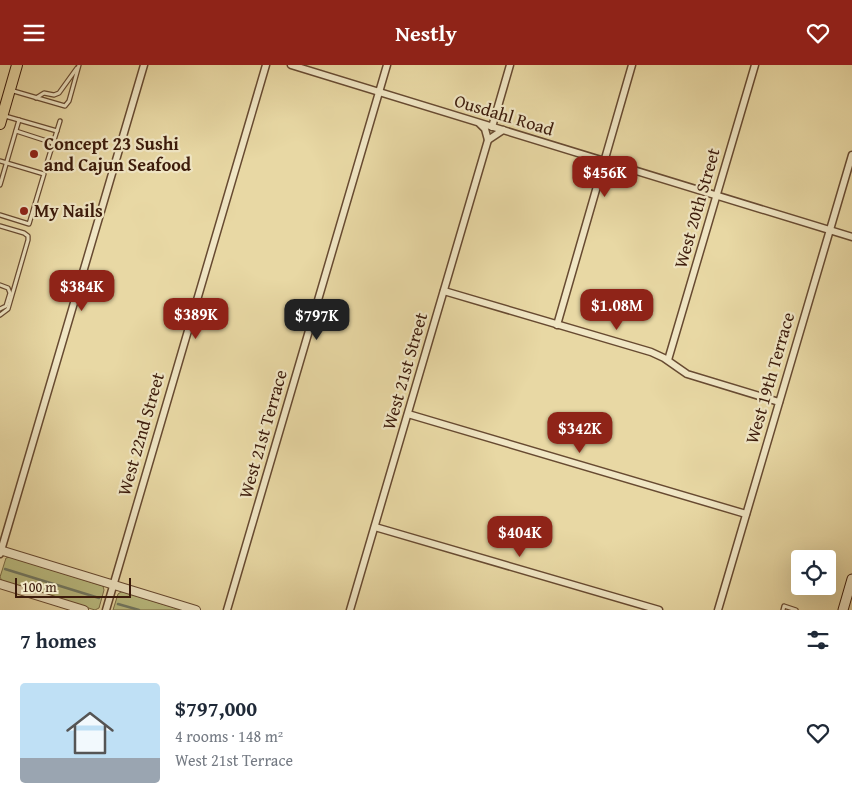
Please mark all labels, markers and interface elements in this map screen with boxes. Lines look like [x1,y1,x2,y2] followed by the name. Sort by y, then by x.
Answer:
[395,17,457,49] text: Nestly
[20,19,48,47] icon: menu
[804,19,832,47] icon: heart
[451,87,558,143] street label: Ousdahl Road
[44,130,192,178] place label: Concept 23 Sushi and Cajun Seafood
[666,144,727,271] street label: West 20th Street
[28,148,40,160] marker: Concept 23 Sushi and Cajun Seafood
[570,155,640,198] pin: $456K
[583,160,627,184] text: $456K
[34,197,103,224] place label: My Nails
[18,205,30,217] marker: My Nails
[47,269,117,312] pin: $384K
[60,274,104,298] text: $384K
[576,289,658,331] pin: $1.08M
[591,293,643,317] text: $1.08M
[161,297,231,340] pin: $389K
[282,299,352,341] pin: $797K
[174,302,218,326] text: $389K
[295,303,339,327] text: $797K
[375,308,434,433] street label: West 21st Street
[738,309,801,447] street label: West 19th Terrace
[231,366,294,501] street label: West 21st Terrace
[110,368,171,499] street label: West 22nd Street
[545,411,615,454] pin: $342K
[558,416,602,440] text: $342K
[485,515,555,558] pin: $404K
[498,520,542,544] text: $404K
[791,550,836,595] map controls
[791,550,836,595] button: locate
[15,575,131,598] scale bar
[22,577,57,597] text: 100 m
[20,625,96,656] text: 7 homes
[804,626,832,654] icon: filters
[175,693,257,724] text: $797,000
[60,703,120,763] icon: home
[804,719,832,747] icon: heart
[175,724,283,748] text: 4 rooms · 148 m²
[175,748,293,772] text: West 21st Terrace

